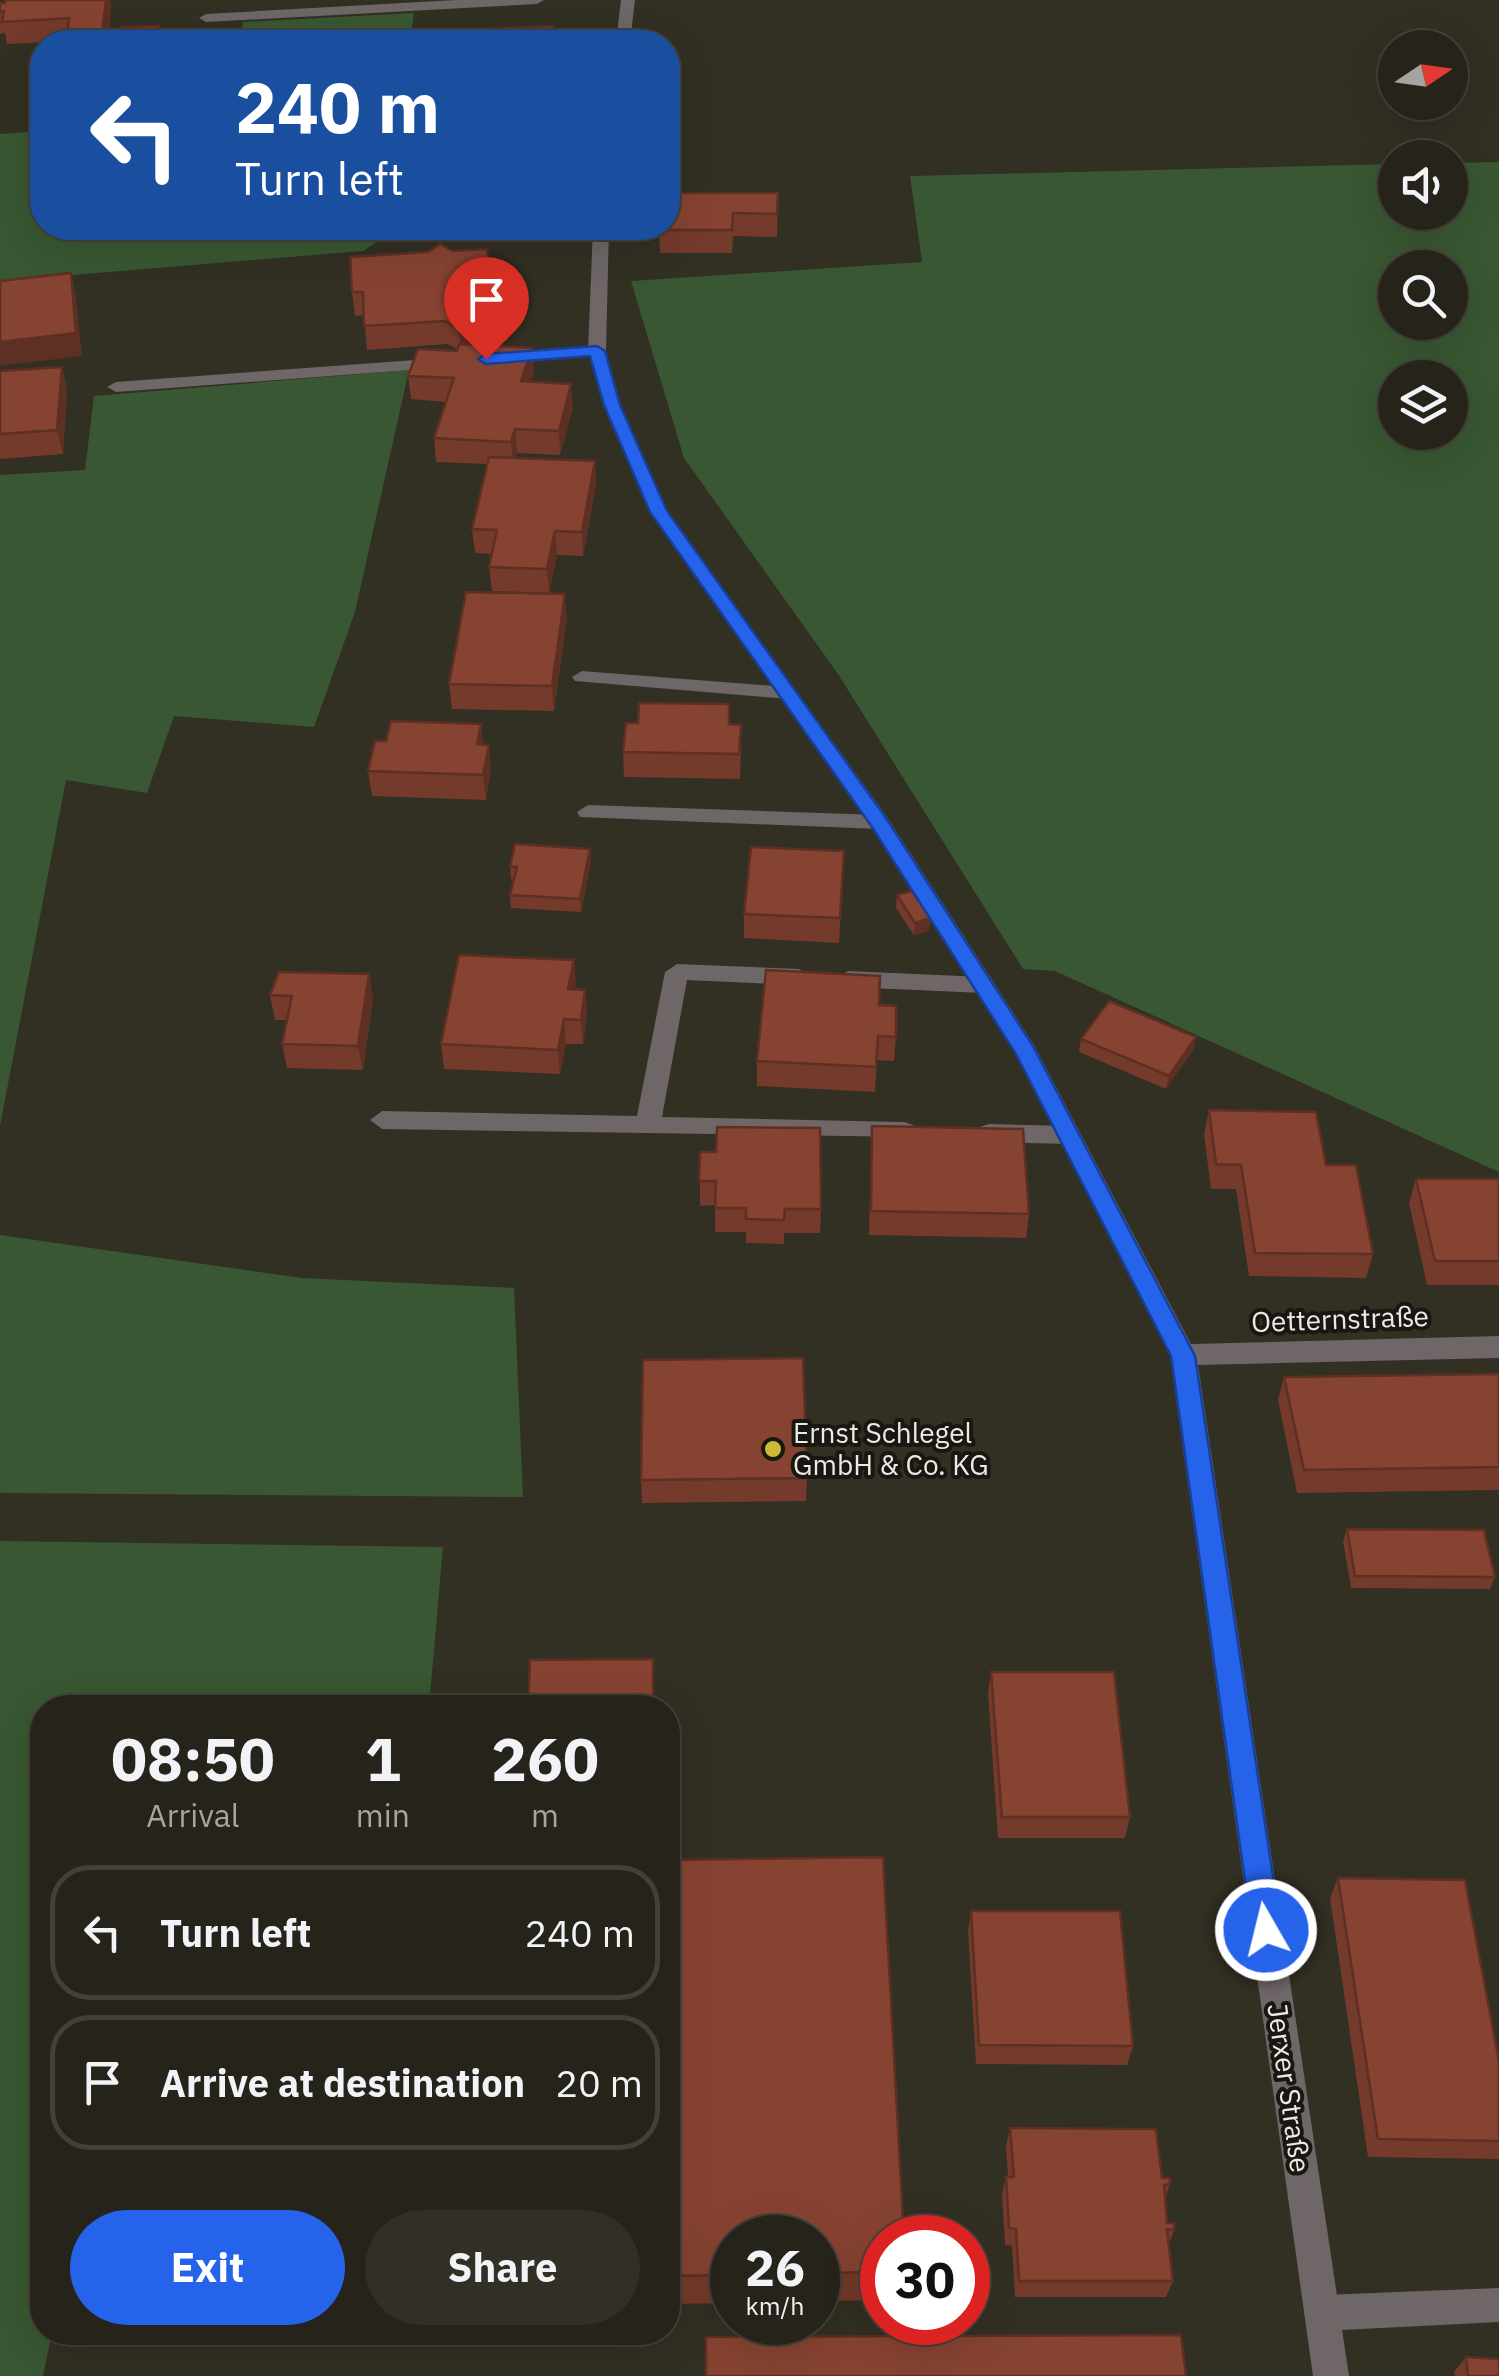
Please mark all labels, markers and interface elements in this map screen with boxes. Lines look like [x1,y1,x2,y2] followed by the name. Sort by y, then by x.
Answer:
[1378,30,1468,120] north arrow
[1378,30,1468,450] map controls
[235,61,440,152] text: 240 m
[70,70,200,200] icon: left
[1378,140,1468,230] button: sound
[235,149,404,207] text: Turn left
[1378,250,1468,340] button: search
[444,257,529,360] pin
[459,272,514,327] icon: arrive
[1378,360,1468,450] button: layers
[1251,1297,1429,1340] street label: Oetternstraße
[793,1414,989,1483] place label: Ernst Schlegel GmbH & Co. KG
[762,1438,784,1460] marker: Ernst Schlegel GmbH & Co. KG
[111,1719,275,1798] text: 08:50
[365,1719,401,1798] text: 1
[491,1719,599,1798] text: 260
[146,1794,240,1836] text: Arrival
[356,1794,410,1836] text: min
[531,1794,559,1836] text: m
[1214,1878,1318,1982] position arrow
[75,1905,130,1960] icon: left
[160,1908,311,1957] text: Turn left
[524,1908,635,1957] text: 240 m
[1259,2001,1320,2175] street label: Jerxer Straße
[75,2055,130,2110] icon: arrive
[160,2058,525,2107] text: Arrive at destination
[555,2058,643,2107] text: 20 m
[70,2210,345,2325] button: Exit
[365,2210,640,2325] button: Share
[860,2215,990,2345] speed limit sign: 30
[745,2235,805,2300] text: 26
[746,2289,804,2322] text: km/h

